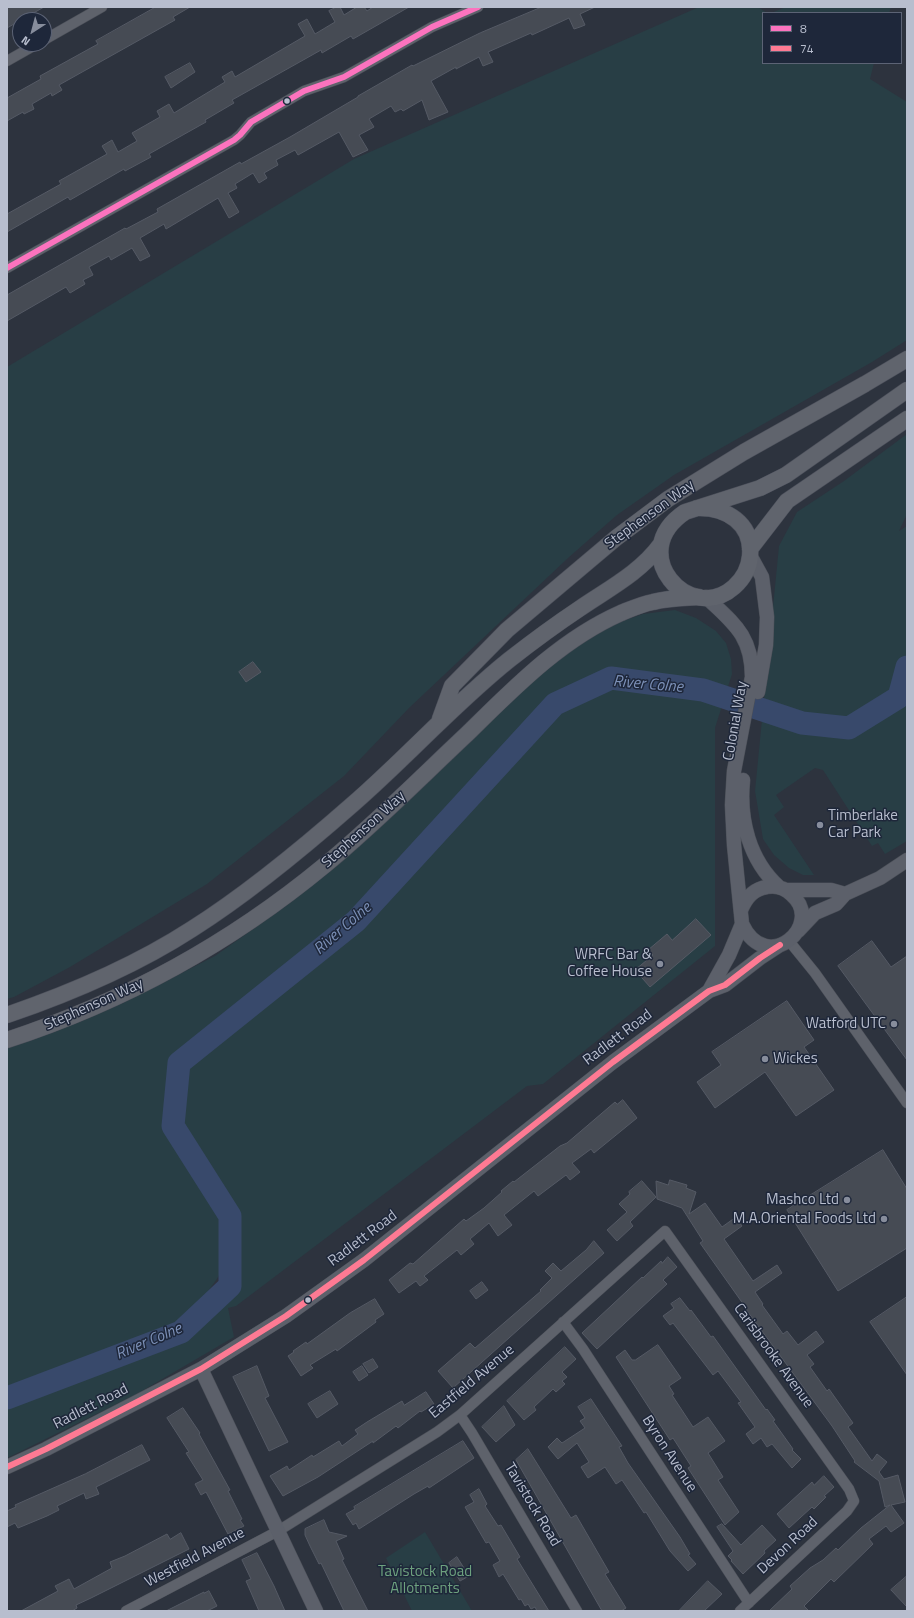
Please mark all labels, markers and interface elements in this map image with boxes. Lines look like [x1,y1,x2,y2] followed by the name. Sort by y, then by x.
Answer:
[12,12,52,52] north arrow
[762,12,902,64] legend
[800,19,807,38] text: 8
[18,32,33,50] text: N
[800,39,813,58] text: 74
[282,96,292,106] unlabelled marker
[602,476,698,554] street label: Stephenson Way
[612,672,684,698] water label: River Colne
[720,680,752,762] street label: Colonial Way
[318,788,410,872] street label: Stephenson Way
[828,807,898,842] place label: Timberlake Car Park
[815,820,825,830] marker: Timberlake Car Park
[310,899,376,959] water label: River Colne
[567,946,652,981] place label: WRFC Bar & Coffee House
[655,959,665,969] marker: WRFC Bar & Coffee House
[42,975,146,1035] street label: Stephenson Way
[580,1006,656,1070] street label: Radlett Road
[806,1015,886,1033] place label: Watford UTC
[889,1019,899,1029] marker: Watford UTC
[773,1050,818,1068] place label: Wickes
[760,1054,770,1064] marker: Wickes
[766,1191,839,1209] place label: Mashco Ltd
[842,1195,852,1205] marker: Mashco Ltd
[325,1207,401,1271] street label: Radlett Road
[733,1210,876,1228] place label: M.A.Oriental Foods Ltd
[879,1214,889,1224] marker: M.A.Oriental Foods Ltd
[303,1295,313,1305] unlabelled marker
[729,1300,817,1412] street label: Carisbrooke Avenue
[113,1320,185,1364] water label: River Colne
[426,1341,518,1423] street label: Eastfield Avenue
[50,1380,132,1434] street label: Radlett Road
[638,1412,700,1496] street label: Byron Avenue
[500,1460,564,1550] street label: Tavistock Road
[754,1514,822,1578] street label: Devon Road
[142,1524,248,1592] street label: Westfield Avenue
[378,1563,472,1598] park label: Tavistock Road Allotments

